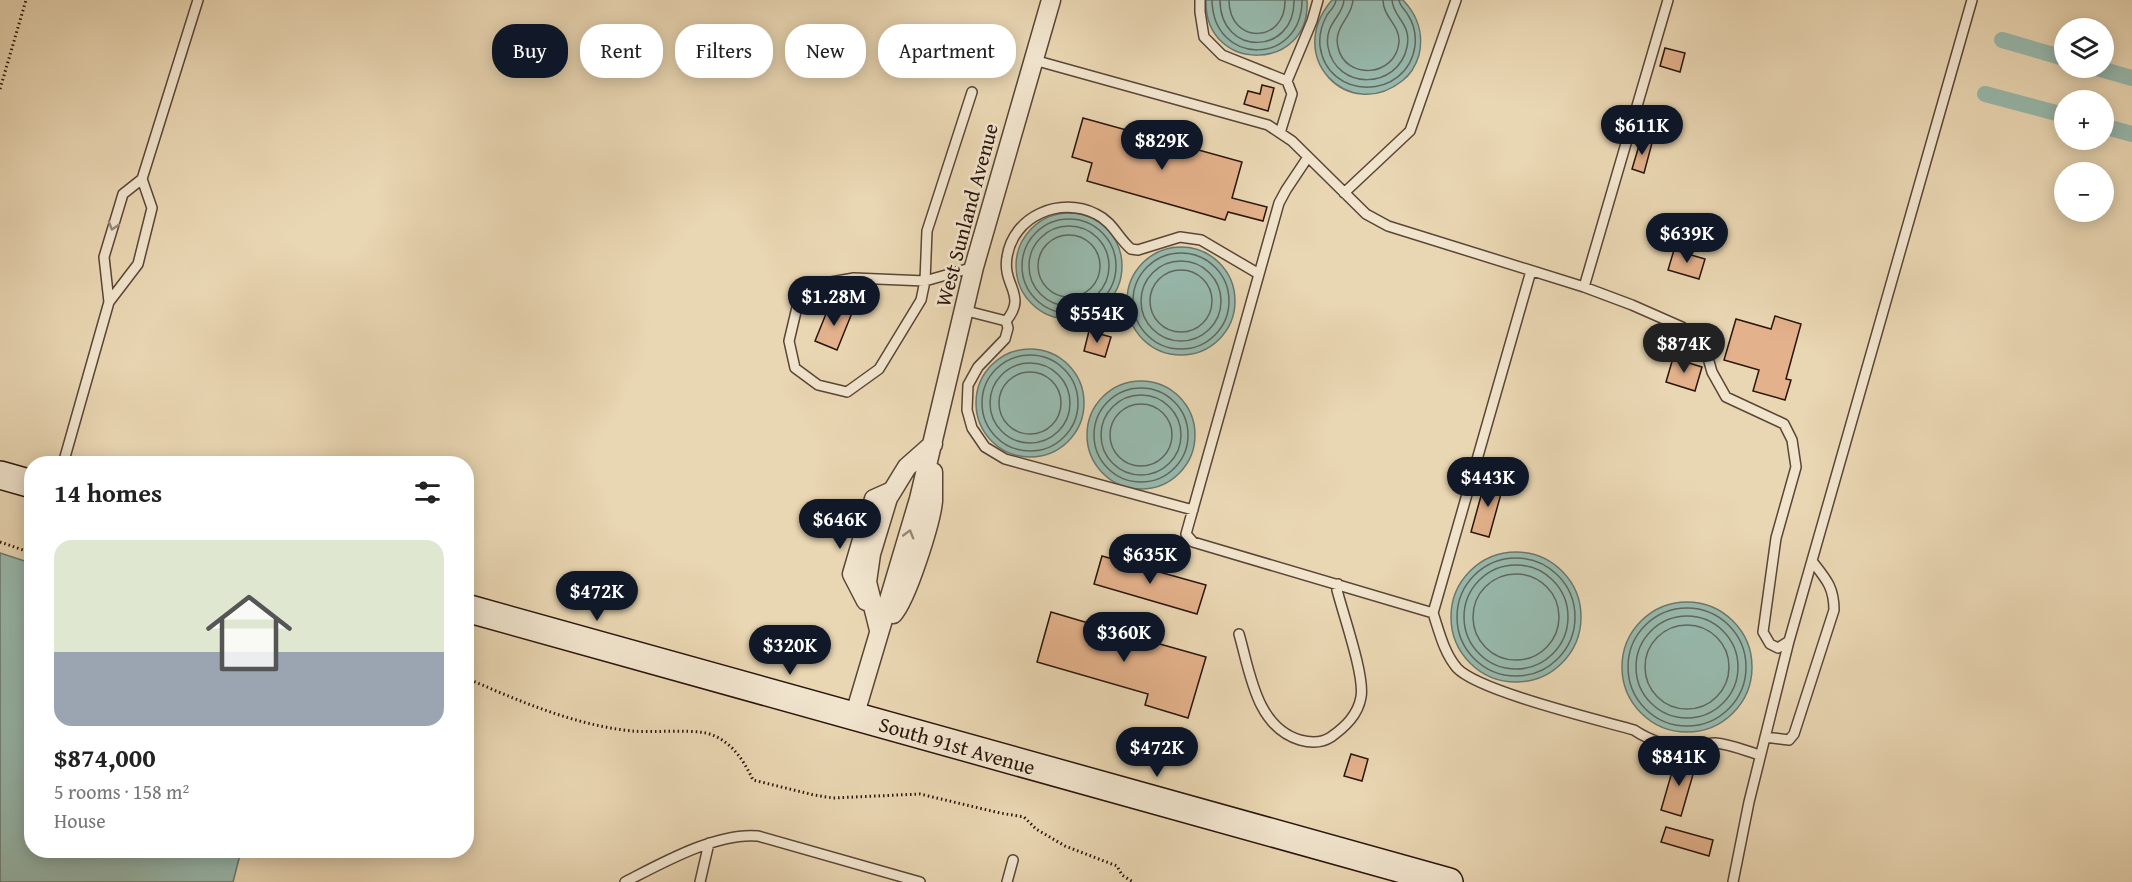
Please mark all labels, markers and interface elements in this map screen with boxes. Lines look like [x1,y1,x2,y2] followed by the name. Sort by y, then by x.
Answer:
[2054,18,2114,222] map controls
[2054,18,2114,78] button: layers
[492,24,568,78] chip: Buy
[580,24,663,78] chip: Rent
[675,24,773,78] chip: Filters
[785,24,866,78] chip: New
[878,24,1016,78] chip: Apartment
[2054,90,2114,150] button: +
[1600,105,1684,156] pin: $611K
[1615,110,1669,139] text: $611K
[927,120,1006,310] street label: West Sunland Avenue
[1120,120,1204,171] pin: $829K
[1135,125,1189,154] text: $829K
[2054,162,2114,222] button: −
[1645,213,1729,264] pin: $639K
[1660,218,1714,247] text: $639K
[108,220,120,231] one-way arrow
[785,276,883,327] pin: $1.28M
[802,281,866,310] text: $1.28M
[1055,293,1139,344] pin: $554K
[1070,298,1124,327] text: $554K
[1642,323,1726,374] pin: $874K
[1657,328,1711,357] text: $874K
[1446,457,1530,508] pin: $443K
[1461,462,1515,491] text: $443K
[54,473,162,512] text: 14 homes
[411,476,444,509] icon: filters
[798,499,882,550] pin: $646K
[813,504,867,533] text: $646K
[902,529,914,540] one-way arrow
[1108,534,1192,585] pin: $635K
[1123,539,1177,568] text: $635K
[555,571,639,622] pin: $472K
[570,576,624,605] text: $472K
[195,579,303,687] icon: home
[1082,612,1166,663] pin: $360K
[1097,617,1151,646] text: $360K
[748,625,832,676] pin: $320K
[763,630,817,659] text: $320K
[875,708,1039,783] street label: South 91st Avenue
[1115,727,1199,778] pin: $472K
[1130,732,1184,761] text: $472K
[1637,736,1721,787] pin: $841K
[54,738,156,777] text: $874,000
[1652,741,1706,770] text: $841K
[54,777,189,806] text: 5 rooms · 158 m²
[54,806,106,835] text: House

